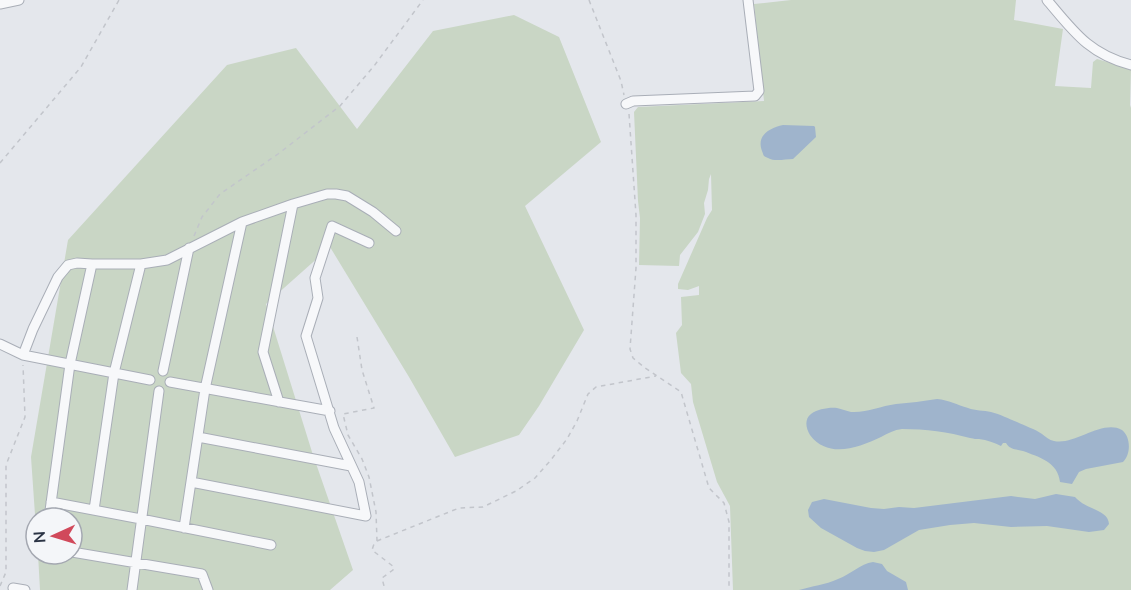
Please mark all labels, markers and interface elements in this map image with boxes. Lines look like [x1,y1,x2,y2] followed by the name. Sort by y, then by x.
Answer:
[24,506,84,566] north arrow
[29,530,49,544] text: N

